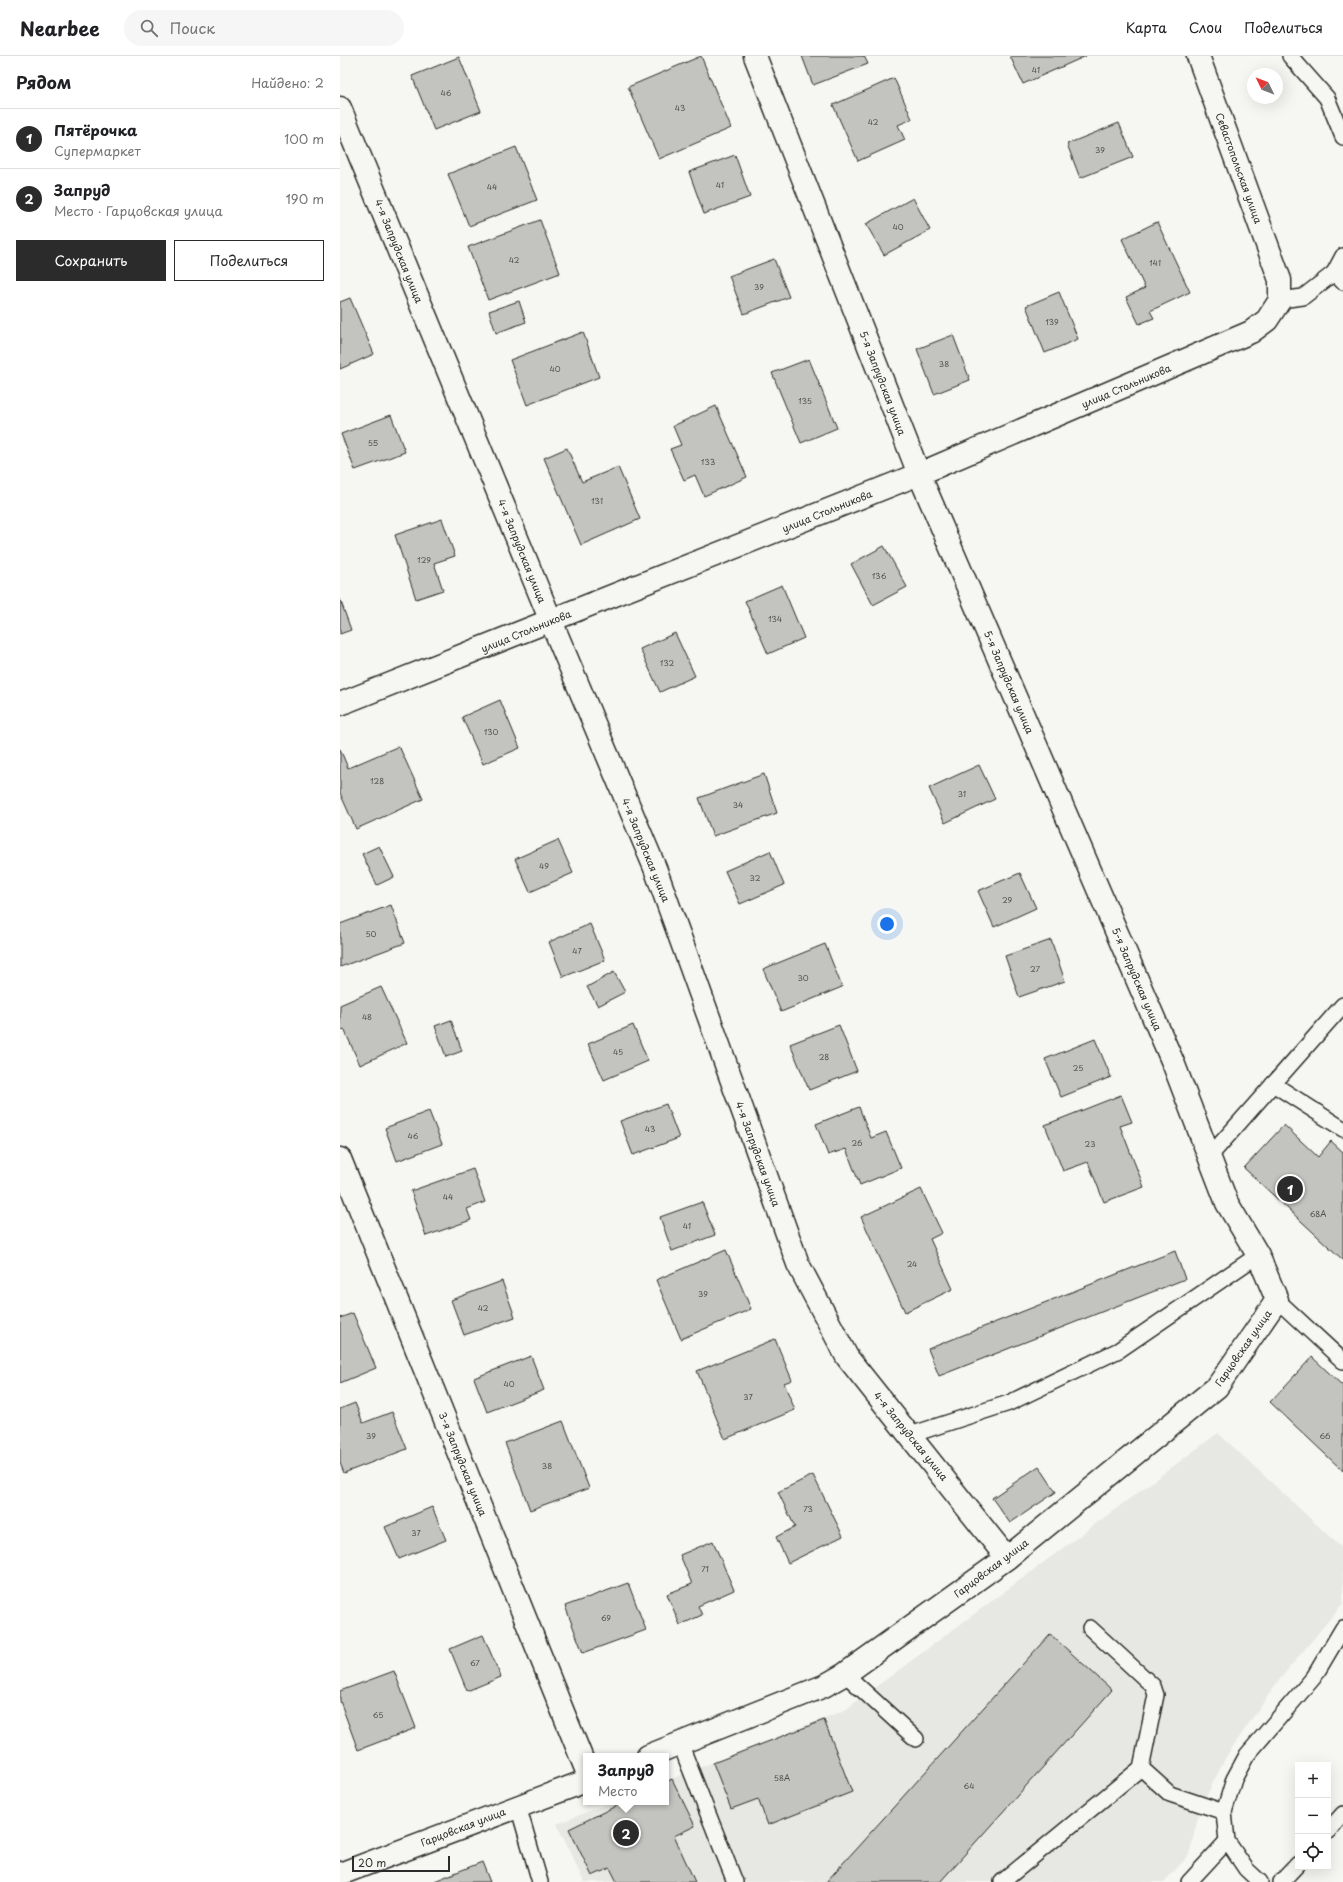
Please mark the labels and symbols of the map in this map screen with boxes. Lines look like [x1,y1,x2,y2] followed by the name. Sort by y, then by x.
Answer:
[1032,64,1040,76] house number: 41
[1247,68,1283,104] north arrow
[441,87,452,99] house number: 46
[675,102,685,114] house number: 43
[1212,110,1267,226] street label: Севастопольская улица
[868,116,879,128] house number: 42
[1095,144,1105,156] house number: 39
[716,179,724,191] house number: 41
[487,181,497,193] house number: 44
[372,197,427,306] street label: 4-я Запрудская улица
[892,221,904,233] house number: 40
[509,254,520,266] house number: 42
[1149,257,1161,269] house number: 141
[754,281,764,293] house number: 39
[1045,316,1059,328] house number: 139
[857,328,911,438] street label: 5-я Запрудская улица
[939,358,949,370] house number: 38
[1079,360,1174,411] street label: улица Стольникова
[549,363,561,375] house number: 40
[798,395,812,407] house number: 135
[368,437,378,449] house number: 55
[701,456,715,468] house number: 133
[780,485,875,535] street label: улица Стольникова
[591,495,603,507] house number: 131
[495,497,550,606] street label: 4-я Запрудская улица
[417,554,431,566] house number: 129
[872,570,887,582] house number: 136
[479,605,574,655] street label: улица Стольникова
[768,613,782,625] house number: 134
[981,628,1038,736] street label: 5-я Запрудская улица
[660,657,675,669] house number: 132
[484,726,499,738] house number: 130
[370,775,384,787] house number: 128
[958,788,966,800] house number: 31
[619,796,674,905] street label: 4-я Запрудская улица
[733,799,743,811] house number: 34
[539,860,549,872] house number: 49
[750,872,761,884] house number: 32
[1002,894,1012,906] house number: 29
[877,914,897,934] your location
[1109,925,1166,1033] street label: 5-я Запрудская улица
[366,928,377,940] house number: 50
[572,945,582,957] house number: 47
[1030,963,1040,975] house number: 27
[797,972,809,984] house number: 30
[362,1011,372,1023] house number: 48
[613,1046,623,1058] house number: 45
[819,1051,829,1063] house number: 28
[1073,1062,1083,1074] house number: 25
[732,1099,785,1209] street label: 4-я Запрудская улица
[645,1123,655,1135] house number: 43
[408,1130,419,1142] house number: 46
[852,1137,863,1149] house number: 26
[1085,1138,1095,1150] house number: 23
[1277,1174,1303,1204] pin: 1
[443,1191,453,1203] house number: 44
[1310,1208,1326,1220] house number: 68А
[683,1220,691,1232] house number: 41
[907,1258,917,1270] house number: 24
[698,1288,708,1300] house number: 39
[478,1302,489,1314] house number: 42
[1211,1306,1275,1389] street label: Гарцовская улица
[503,1378,515,1390] house number: 40
[871,1388,953,1484] street label: 4-я Запрудская улица
[743,1391,753,1403] house number: 37
[436,1410,491,1519] street label: 3-я Запрудская улица
[366,1430,376,1442] house number: 39
[1319,1430,1331,1442] house number: 66
[542,1460,552,1472] house number: 38
[803,1503,813,1515] house number: 73
[411,1527,421,1539] house number: 37
[950,1534,1032,1601] street label: Гарцовская улица
[701,1563,709,1575] house number: 71
[601,1612,611,1624] house number: 69
[470,1657,480,1669] house number: 67
[373,1709,383,1721] house number: 65
[774,1772,790,1784] house number: 58А
[964,1780,974,1792] house number: 64
[418,1803,508,1850] street label: Гарцовская улица
[613,1818,639,1848] pin: 2
[352,1854,450,1873] scale bar

